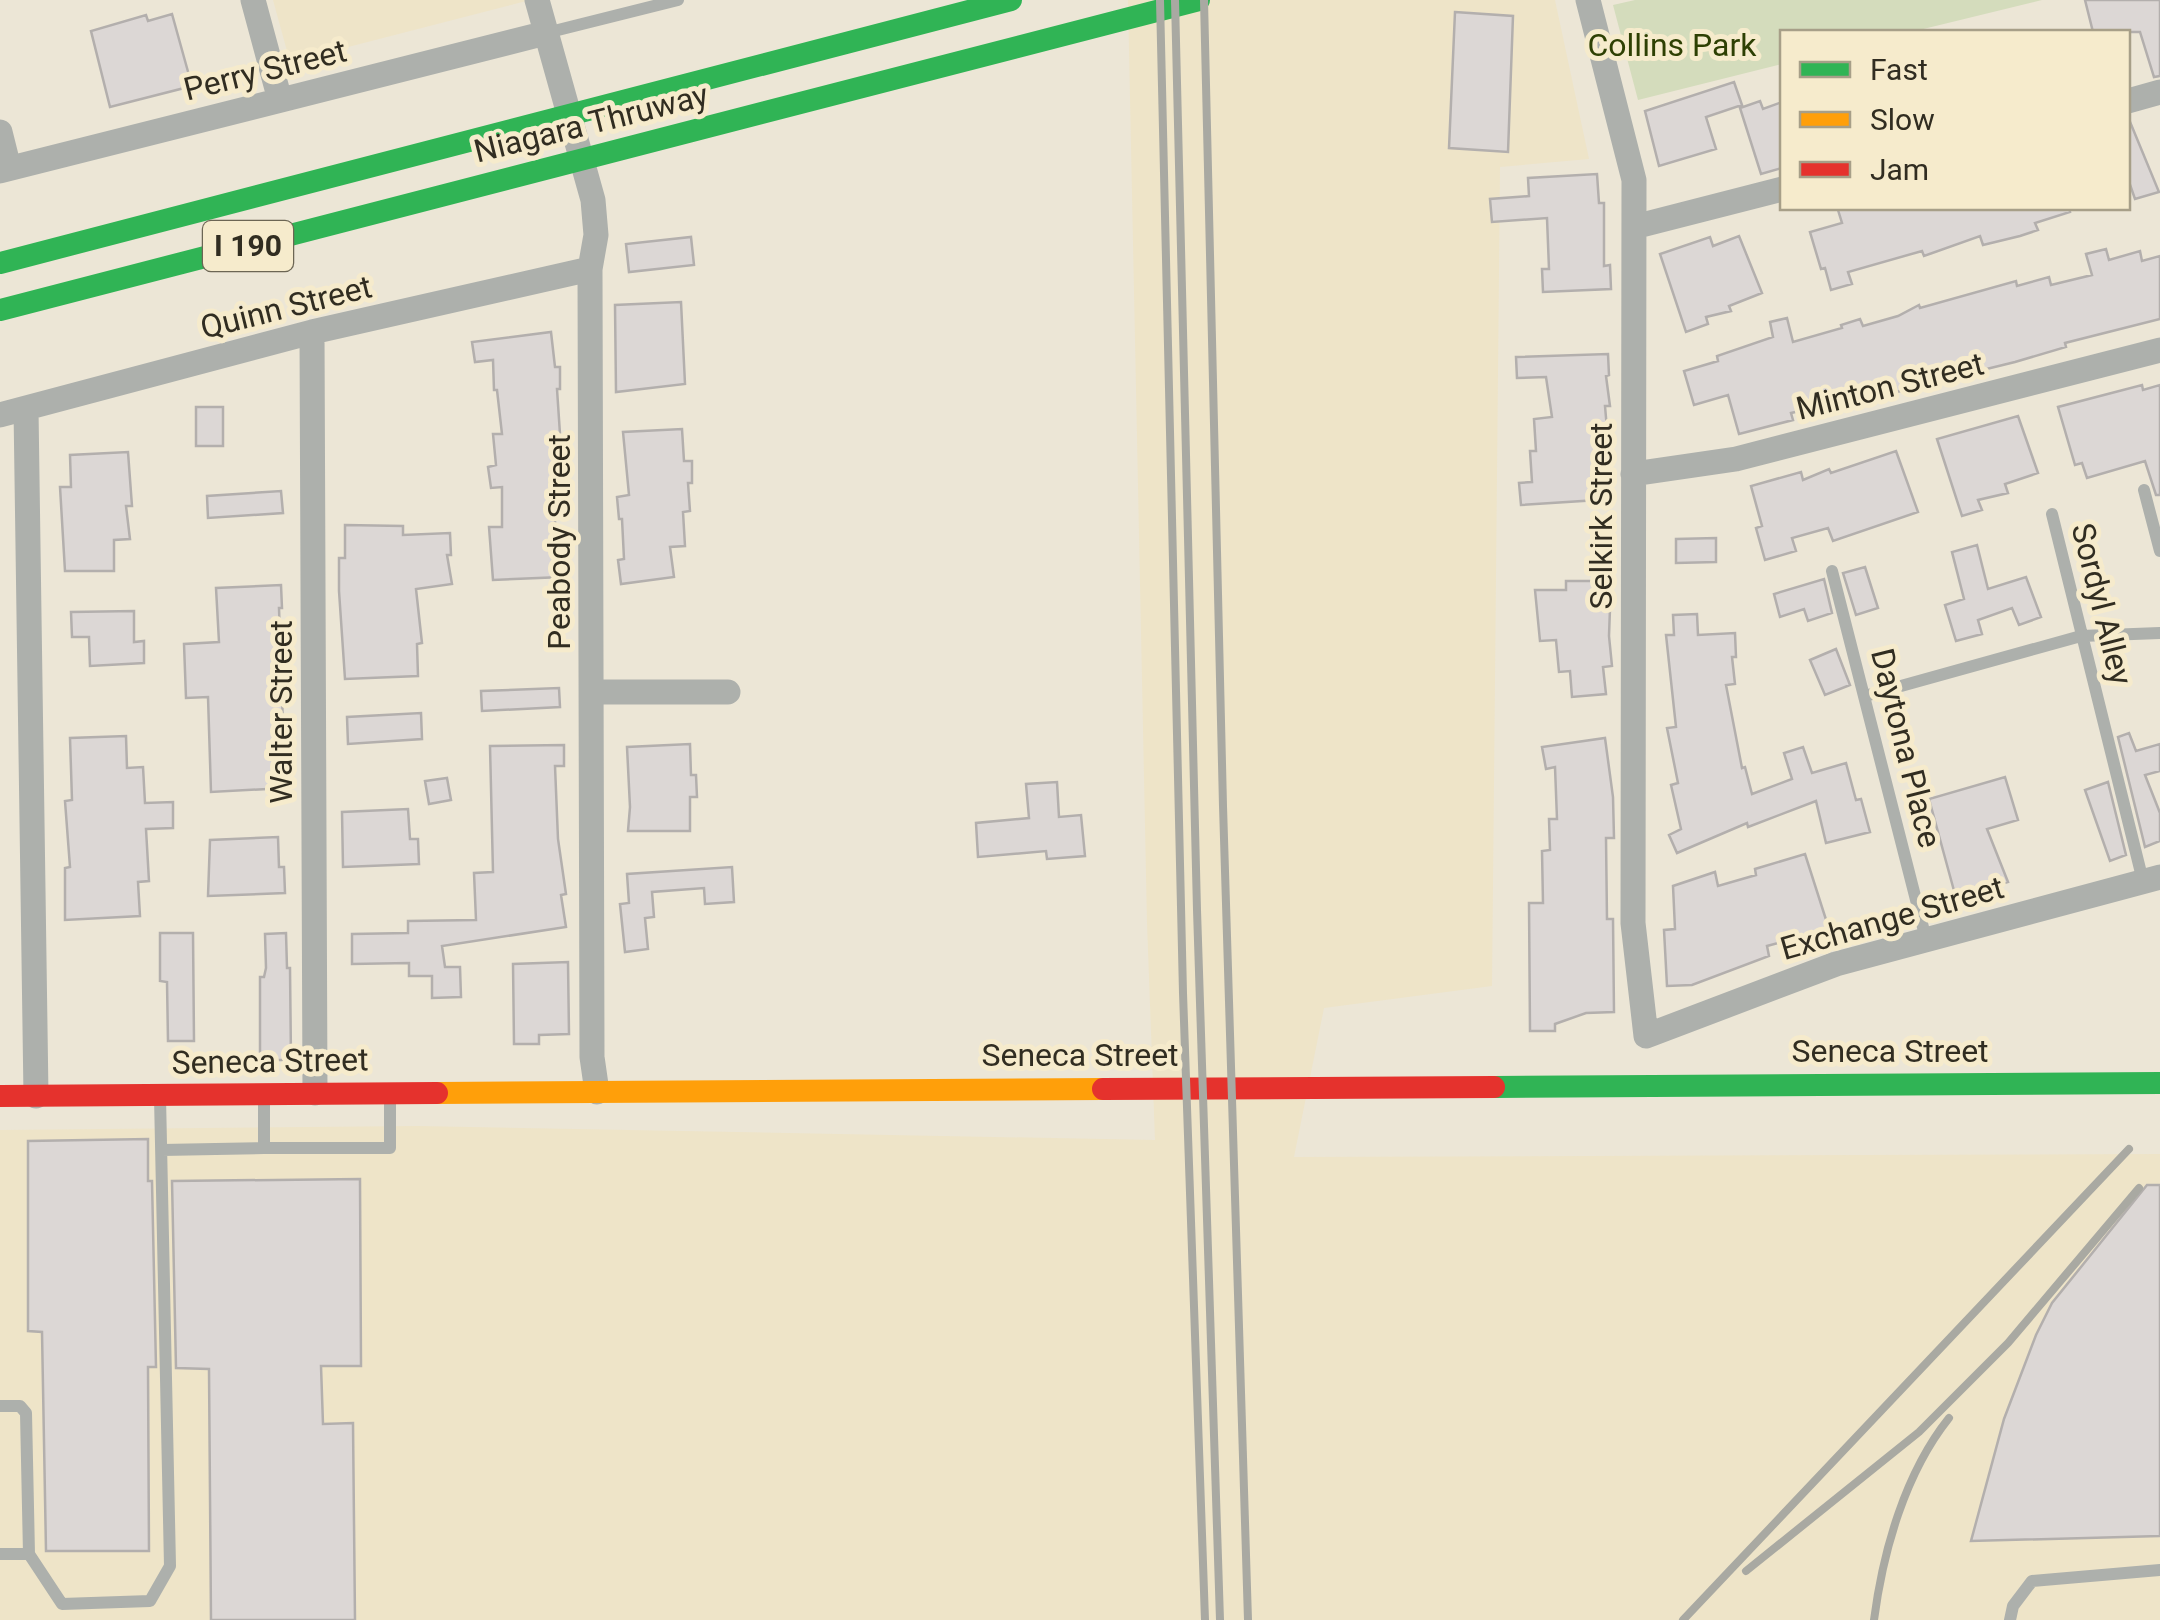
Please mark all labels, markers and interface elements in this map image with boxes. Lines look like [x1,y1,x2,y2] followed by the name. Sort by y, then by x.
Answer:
[1587,26,1757,64] park label: Collins Park
[1780,30,2130,210] legend
[180,31,350,109] street label: Perry Street
[1870,52,1928,87] text: Fast
[470,76,712,170] street label: Niagara Thruway
[1870,102,1935,137] text: Slow
[1870,152,1929,187] text: Jam
[203,221,293,271] road number: I 190
[196,267,376,347] street label: Quinn Street
[1792,344,1988,428] street label: Minton Street
[1582,422,1620,610] street label: Selkirk Street
[540,434,578,650] street label: Peabody Street
[2064,519,2140,689] street label: Sordyl Alley
[262,620,300,804] street label: Walter Street
[1863,645,1949,851] street label: Daytona Place
[1776,868,2008,968] street label: Exchange Street
[1791,1032,1989,1070] street label: Seneca Street
[981,1036,1179,1074] street label: Seneca Street
[171,1040,369,1082] street label: Seneca Street

